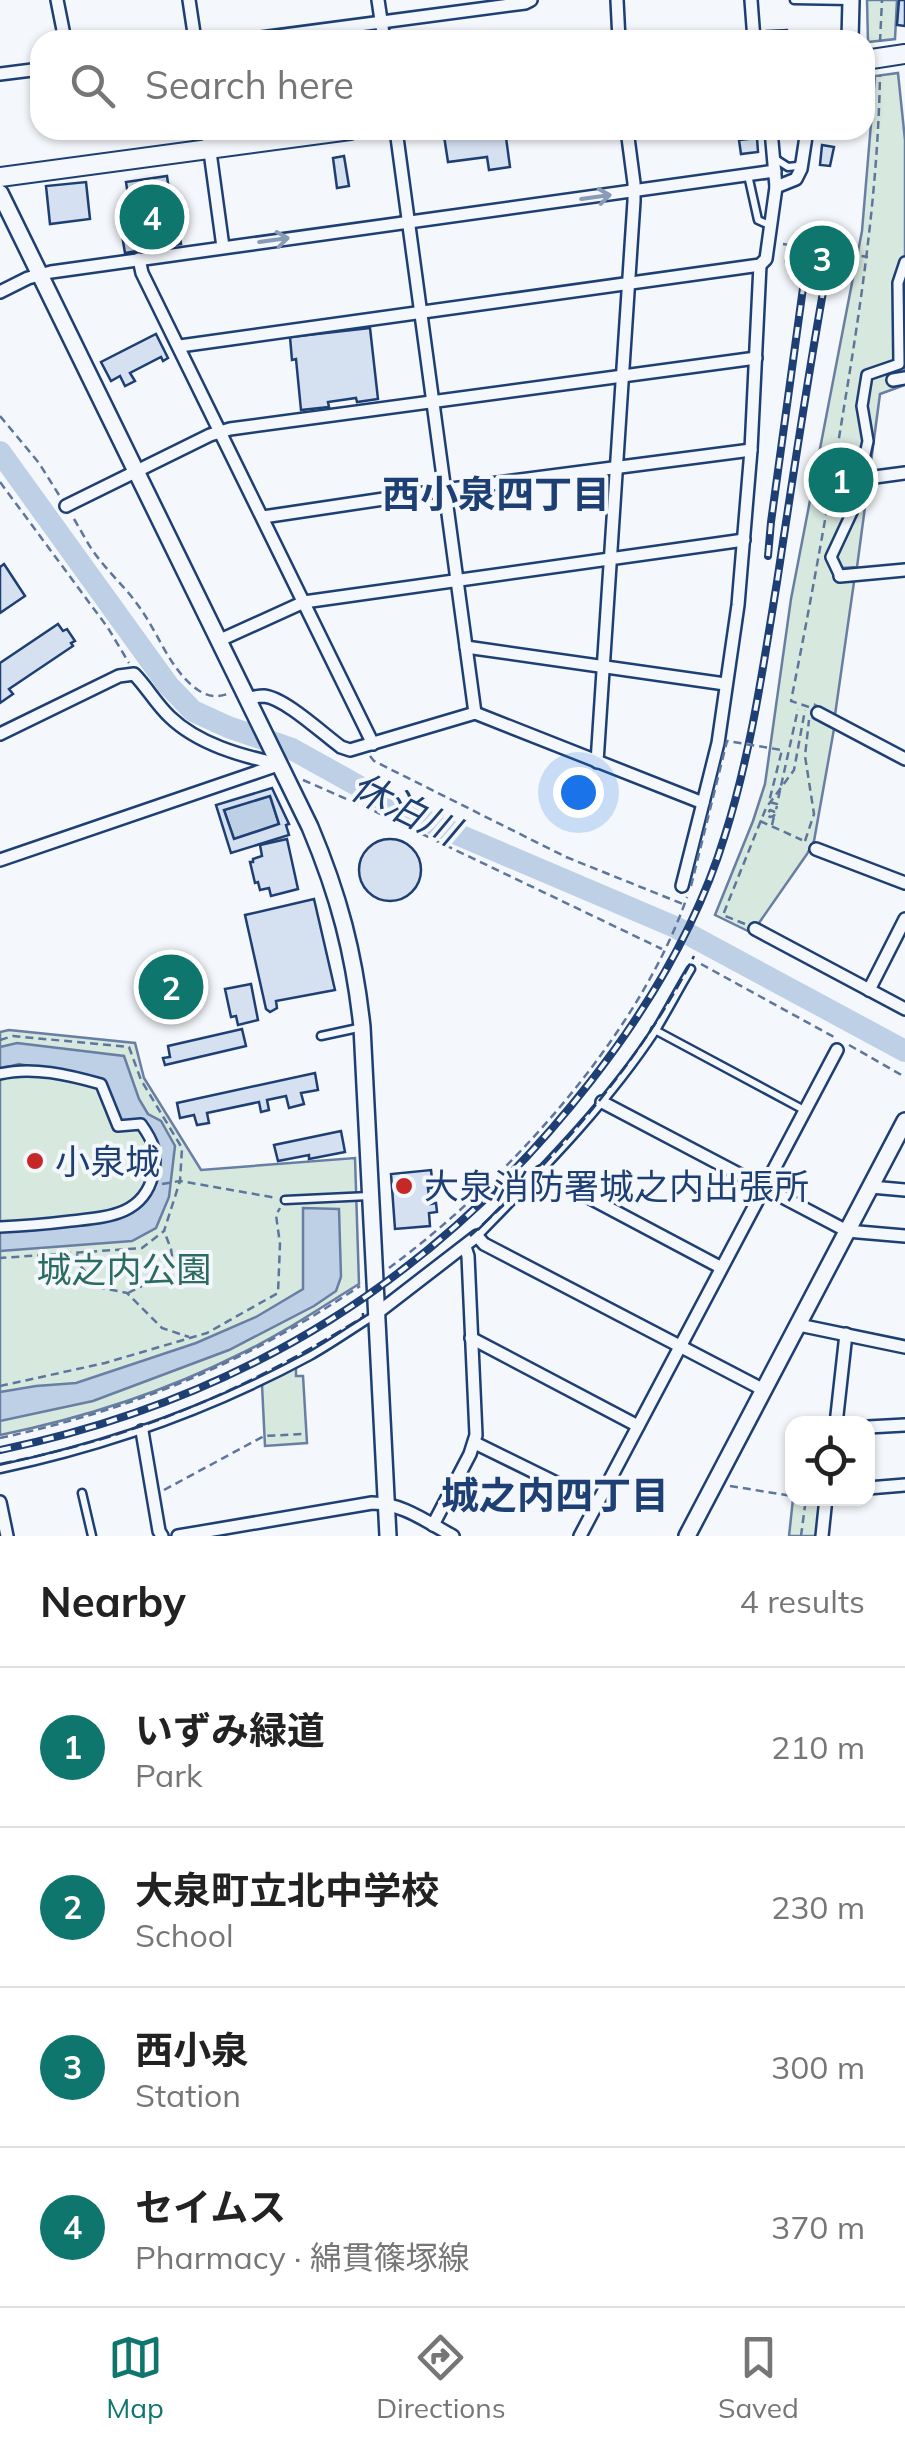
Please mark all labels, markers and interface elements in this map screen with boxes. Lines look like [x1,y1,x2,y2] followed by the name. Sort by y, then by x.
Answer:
[30,30,875,140] search box
[65,58,120,113] icon: search
[145,61,354,109] text: Search here
[120,180,184,254] pin: 4
[579,187,612,205] one-way arrow
[790,220,854,296] pin: 3
[257,231,290,249] one-way arrow
[808,442,874,518] pin: 1
[382,470,610,518] district label: 西小泉四丁目
[343,761,470,856] water label: 休泊川
[553,767,604,818] your location
[138,950,204,1024] pin: 2
[55,1139,160,1183] place label: 小泉城
[24,1150,46,1172] marker: 小泉城
[424,1164,809,1208] place label: 大泉消防署城之内出張所
[393,1175,415,1197] marker: 大泉消防署城之内出張所
[36,1247,212,1291] park label: 城之内公園
[785,1416,875,1506] map controls
[785,1416,875,1506] button: locate
[441,1471,669,1519] district label: 城之内四丁目
[40,1575,186,1628] text: Nearby
[740,1581,865,1621] text: 4 results
[135,1706,325,1754] text: いずみ緑道
[63,1727,82,1767] text: 1
[771,1727,865,1767] text: 210 m
[135,1755,202,1795] text: Park
[135,1866,439,1914] text: 大泉町立北中学校
[63,1887,82,1927] text: 2
[771,1887,865,1927] text: 230 m
[135,1915,234,1955] text: School
[135,2026,249,2074] text: 西小泉
[63,2047,82,2087] text: 3
[771,2047,865,2087] text: 300 m
[135,2075,241,2115] text: Station
[135,2183,286,2231] text: セイムス
[63,2207,82,2247] text: 4
[771,2207,865,2247] text: 370 m
[135,2237,470,2277] text: Pharmacy · 綿貫篠塚線
[106,2330,164,2425] tab: Map
[376,2330,506,2425] tab: Directions
[718,2330,799,2425] tab: Saved

